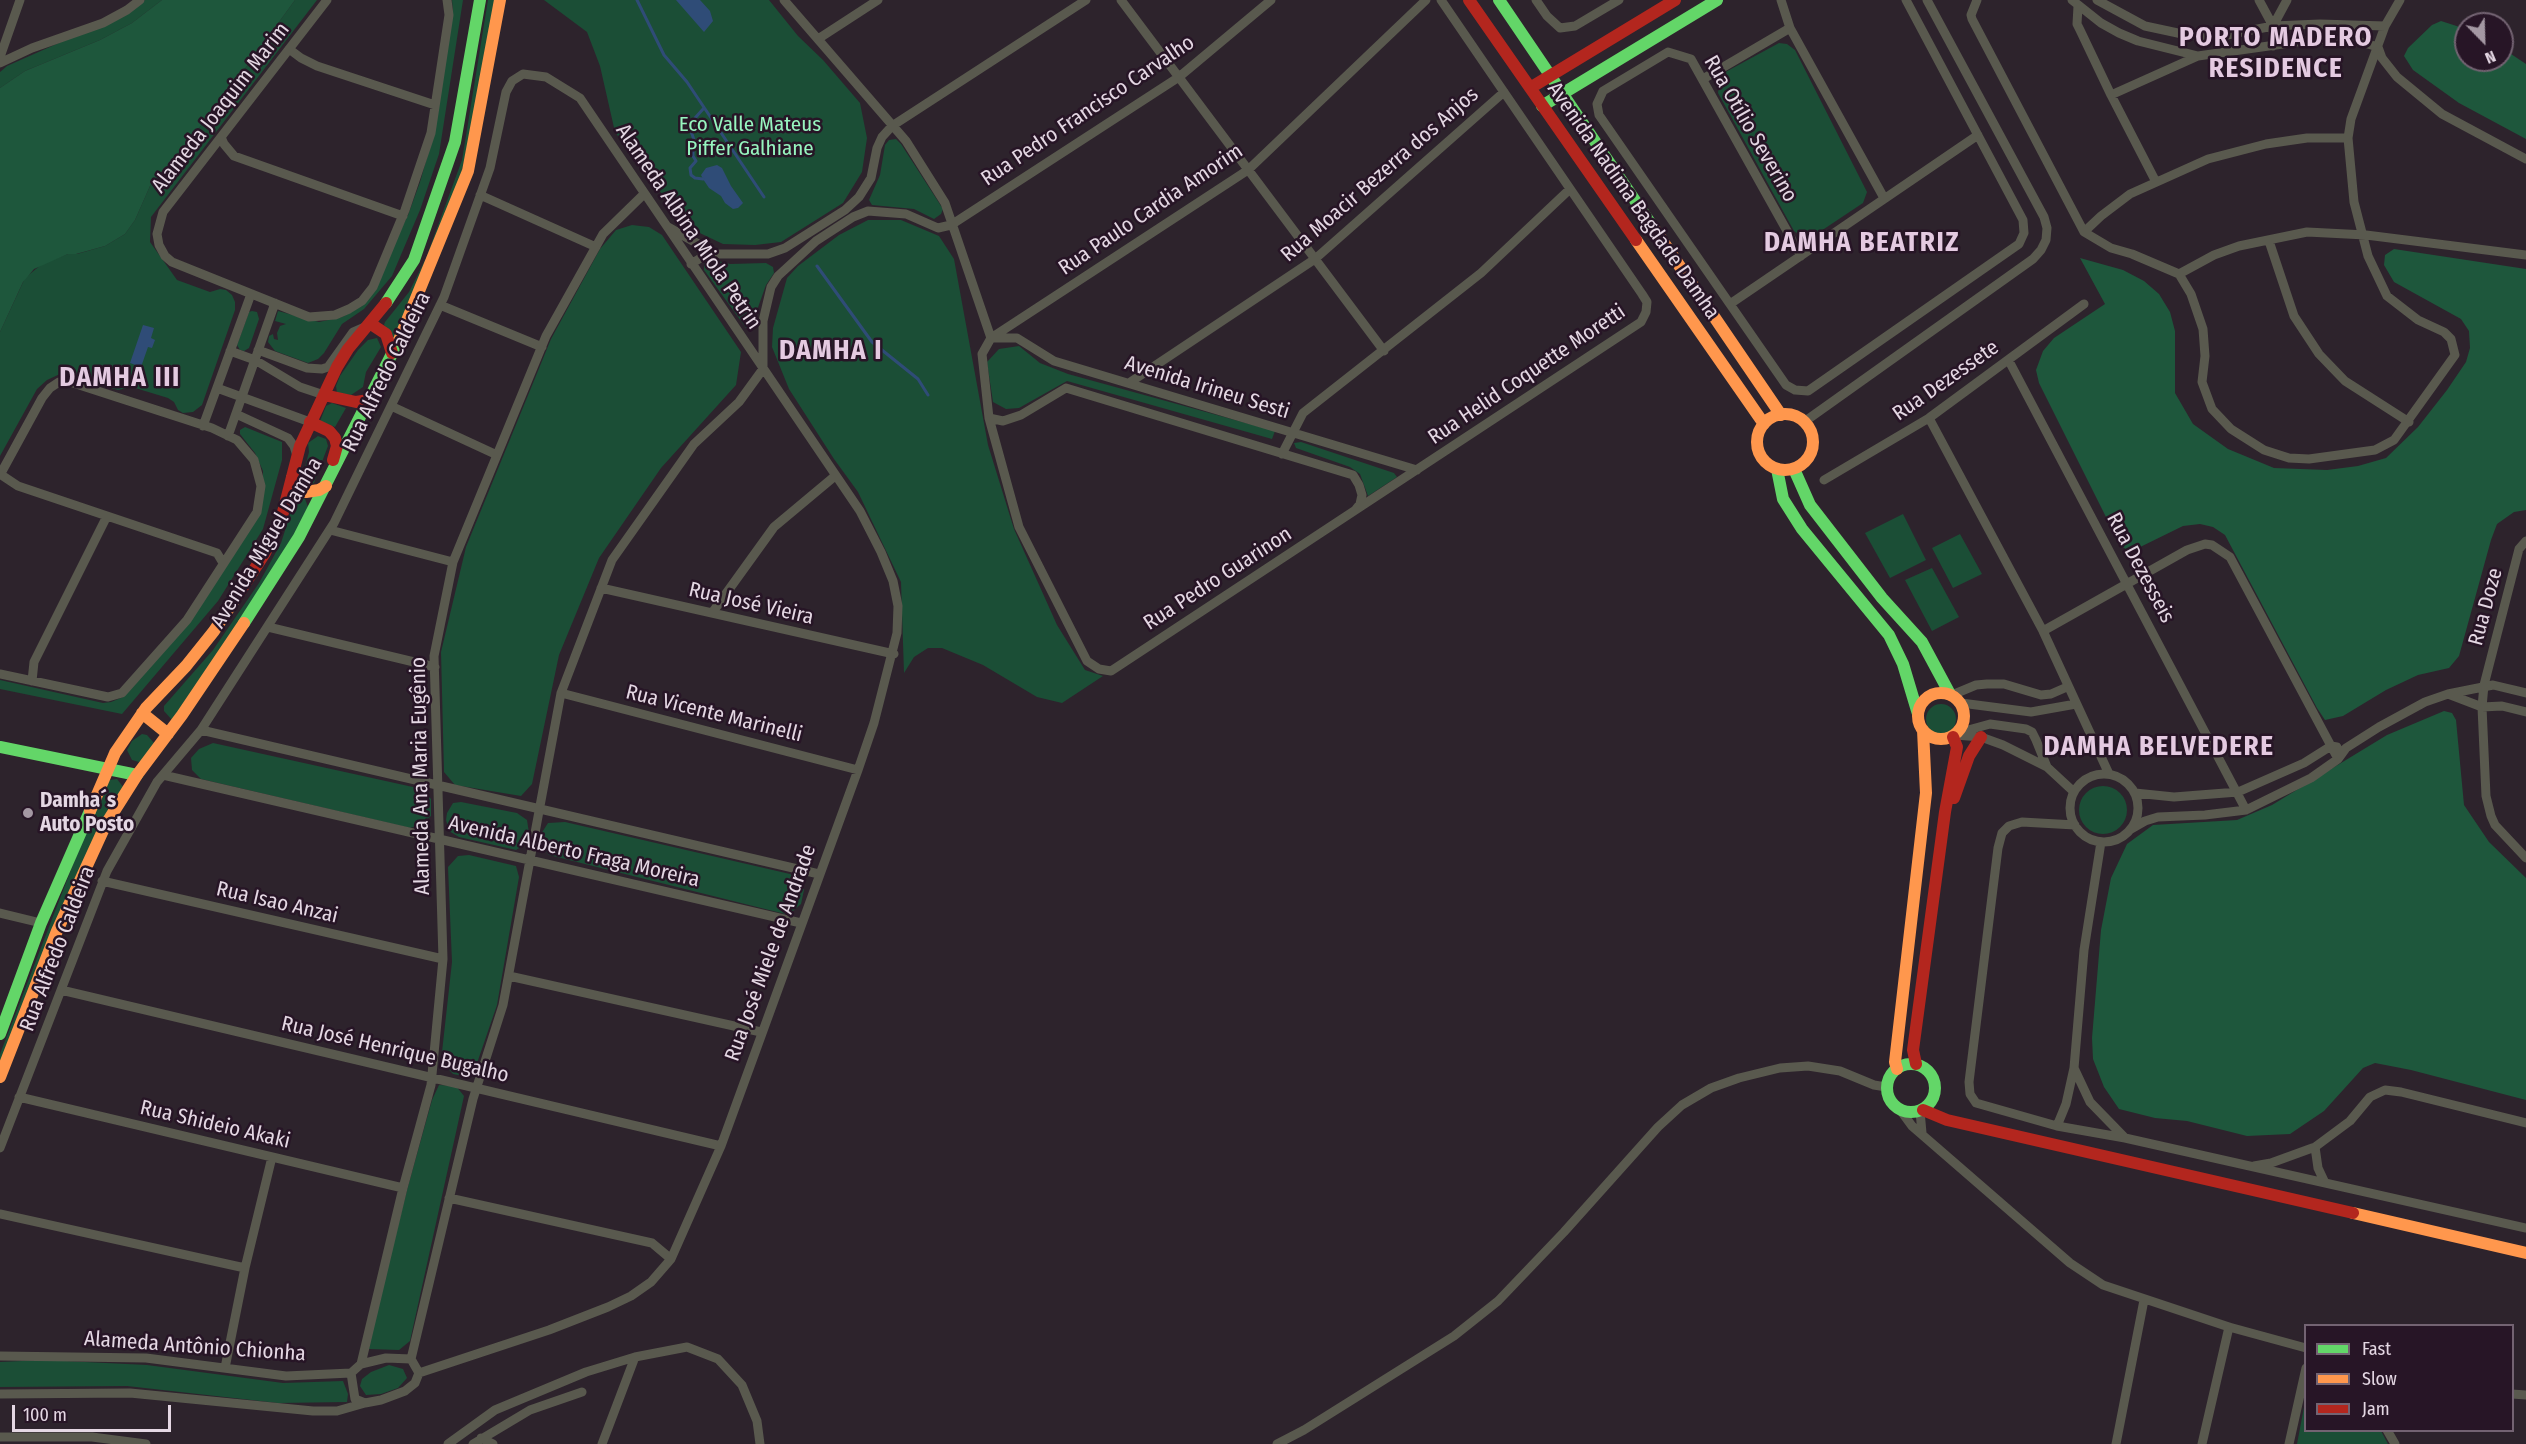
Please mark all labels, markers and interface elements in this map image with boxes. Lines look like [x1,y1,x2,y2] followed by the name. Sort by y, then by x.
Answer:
[2454,12,2514,72] north arrow
[147,18,295,198] street label: Alameda Joaquim Marim
[2179,22,2373,85] district label: PORTO MADERO RESIDENCE
[977,30,1199,192] street label: Rua Pedro Francisco Carvalho
[2482,47,2499,68] text: N
[1698,51,1802,207] street label: Rua Otílio Severino
[1541,78,1725,324] street label: Avenida Nadima Bagdade Damha
[1276,82,1484,268] street label: Rua Moacir Bezerra dos Anjos
[679,112,821,162] park label: Eco Valle Mateus Piffer Galhiane
[610,119,766,335] street label: Alameda Albina Miola Petrin
[1054,139,1248,281] street label: Rua Paulo Cardia Amorim
[1764,227,1960,259] district label: DAMHA BEATRIZ
[337,288,437,456] street label: Rua Alfredo Caldeira
[1424,300,1630,450] street label: Rua Helid Coquette Moretti
[779,335,883,367] district label: DAMHA I
[1888,335,2004,427] street label: Rua Dezessete
[1122,351,1292,425] street label: Avenida Irineu Sesti
[59,362,181,394] district label: DAMHA III
[206,453,328,633] street label: Avenida Miguel Damha
[2100,509,2180,627] street label: Rua Dezesseis
[1139,522,1297,636] street label: Rua Pedro Guarinon
[2464,565,2508,649] street label: Rua Doze
[686,577,816,631] street label: Rua José Vieira
[406,657,436,895] street label: Alameda Ana Maria Eugênio
[623,680,805,748] street label: Rua Vicente Marinelli
[2044,731,2274,763] district label: DAMHA BELVEDERE
[40,788,134,838] place label: Damha´s Auto Posto
[21,806,35,820] marker: Damha´s Auto Posto
[446,811,702,893] street label: Avenida Alberto Fraga Moreira
[720,841,822,1065] street label: Rua José Miele de Andrade
[15,863,101,1035] street label: Rua Alfredo Caldeira
[214,877,340,929] street label: Rua Isao Anzai
[279,1012,511,1088] street label: Rua José Henrique Bugalho
[138,1095,292,1155] street label: Rua Shideio Akaki
[2304,1324,2514,1432] legend
[83,1327,307,1367] street label: Alameda Antônio Chionha
[2362,1338,2391,1360] text: Fast
[2362,1368,2397,1390] text: Slow
[15,1393,174,1431] scale bar
[2362,1398,2390,1420] text: Jam
[23,1404,67,1426] text: 100 m

